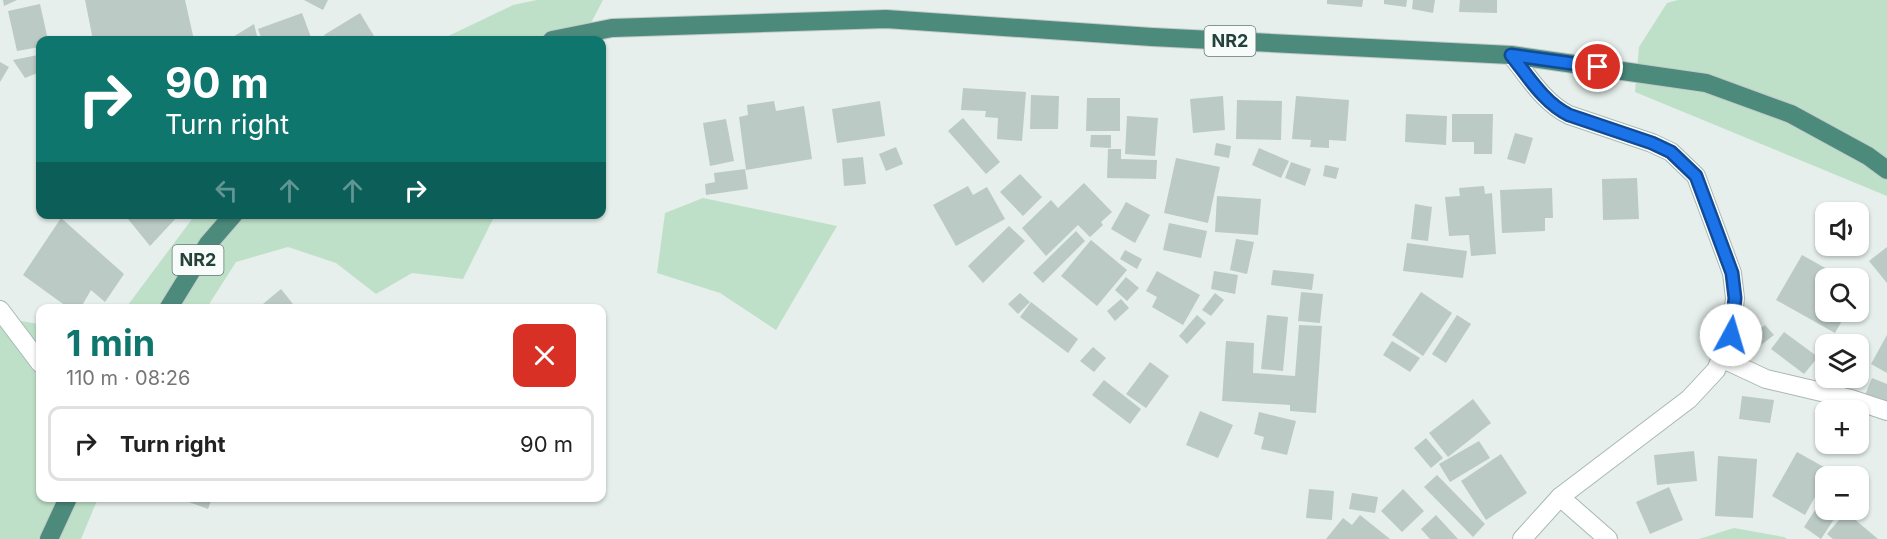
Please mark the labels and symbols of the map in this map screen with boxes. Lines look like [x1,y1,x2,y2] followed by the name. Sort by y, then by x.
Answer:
[1204,26,1256,56] road number: NR2
[1572,41,1623,92] pin
[172,245,224,275] road number: NR2
[1699,303,1763,367] position arrow

